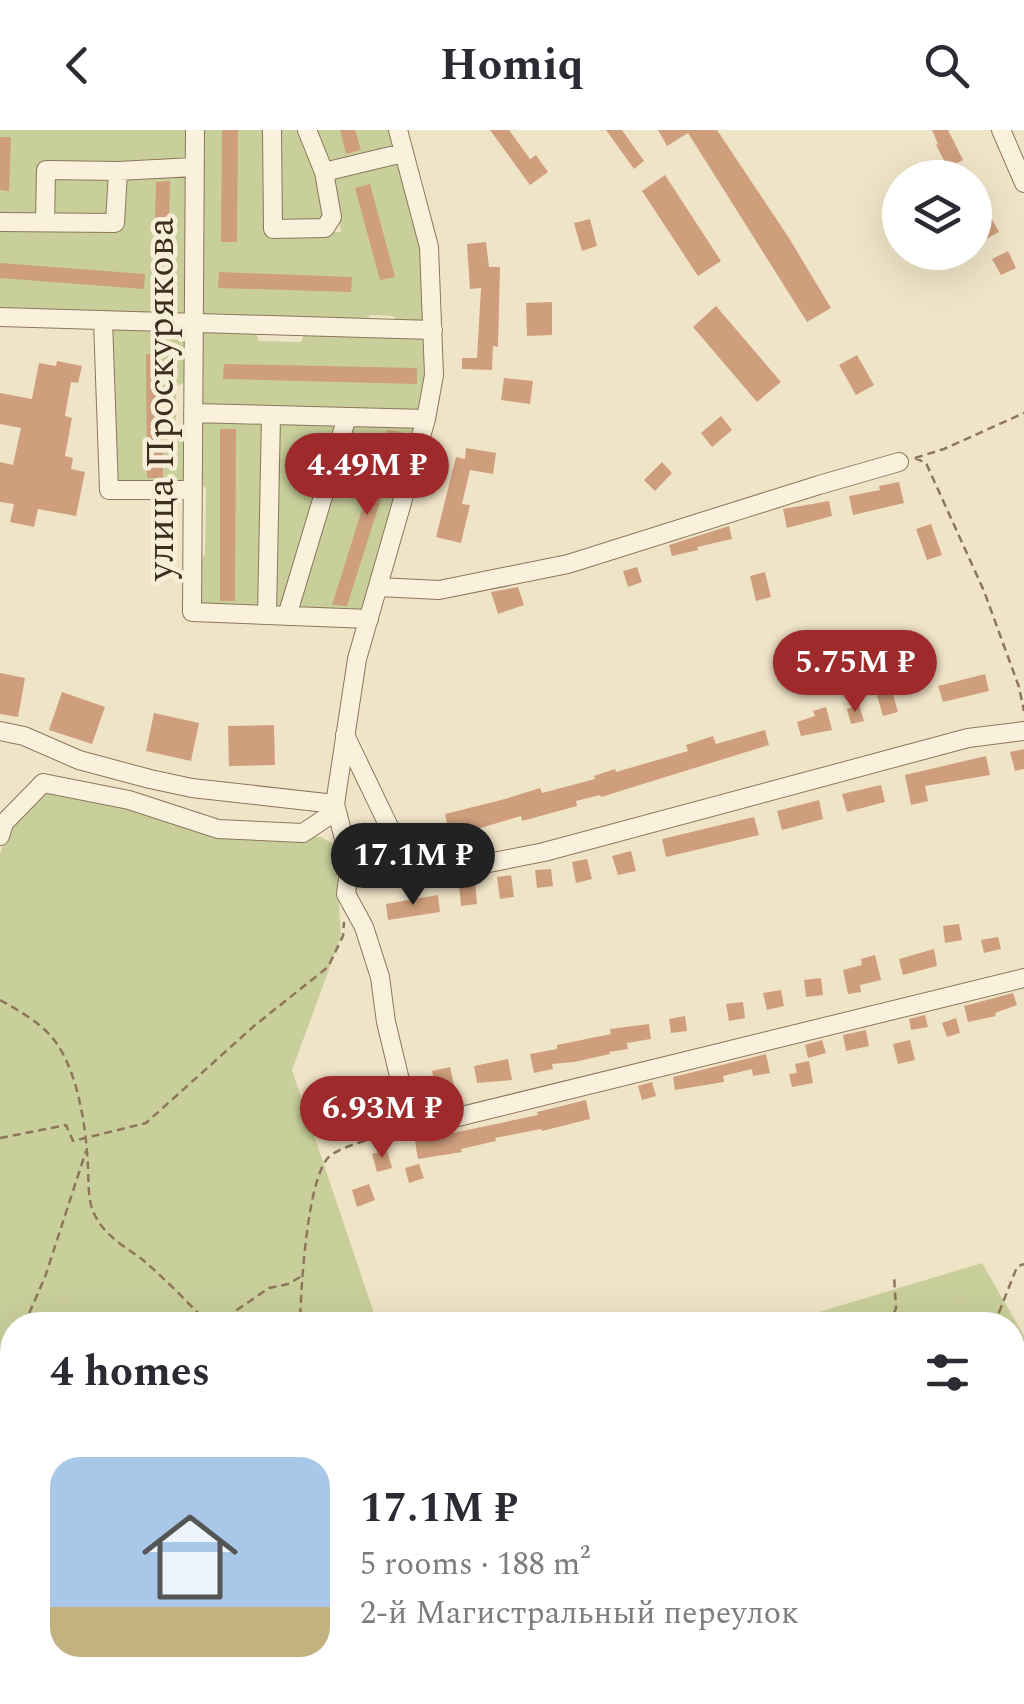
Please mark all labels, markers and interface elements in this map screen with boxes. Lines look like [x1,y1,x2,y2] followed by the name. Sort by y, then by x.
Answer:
[440,31,584,100] text: Homiq
[50,38,105,93] icon: back
[919,38,974,93] icon: search
[882,160,992,270] map controls
[882,160,992,270] button: layers
[133,217,191,582] street label: улица Проскурякова
[275,433,459,518] pin: 4.49M ₽
[307,441,427,490] text: 4.49M ₽
[763,630,947,715] pin: 5.75M ₽
[795,638,915,687] text: 5.75M ₽
[321,823,505,908] pin: 17.1M ₽
[353,831,473,880] text: 17.1M ₽
[290,1076,474,1161] pin: 6.93M ₽
[322,1084,442,1133] text: 6.93M ₽
[50,1341,210,1404] text: 4 homes
[920,1345,975,1400] icon: filters
[360,1477,518,1540] text: 17.1M ₽
[130,1497,250,1617] icon: home
[360,1540,590,1589] text: 5 rooms · 188 m²
[360,1589,799,1638] text: 2-й Магистральный переулок

